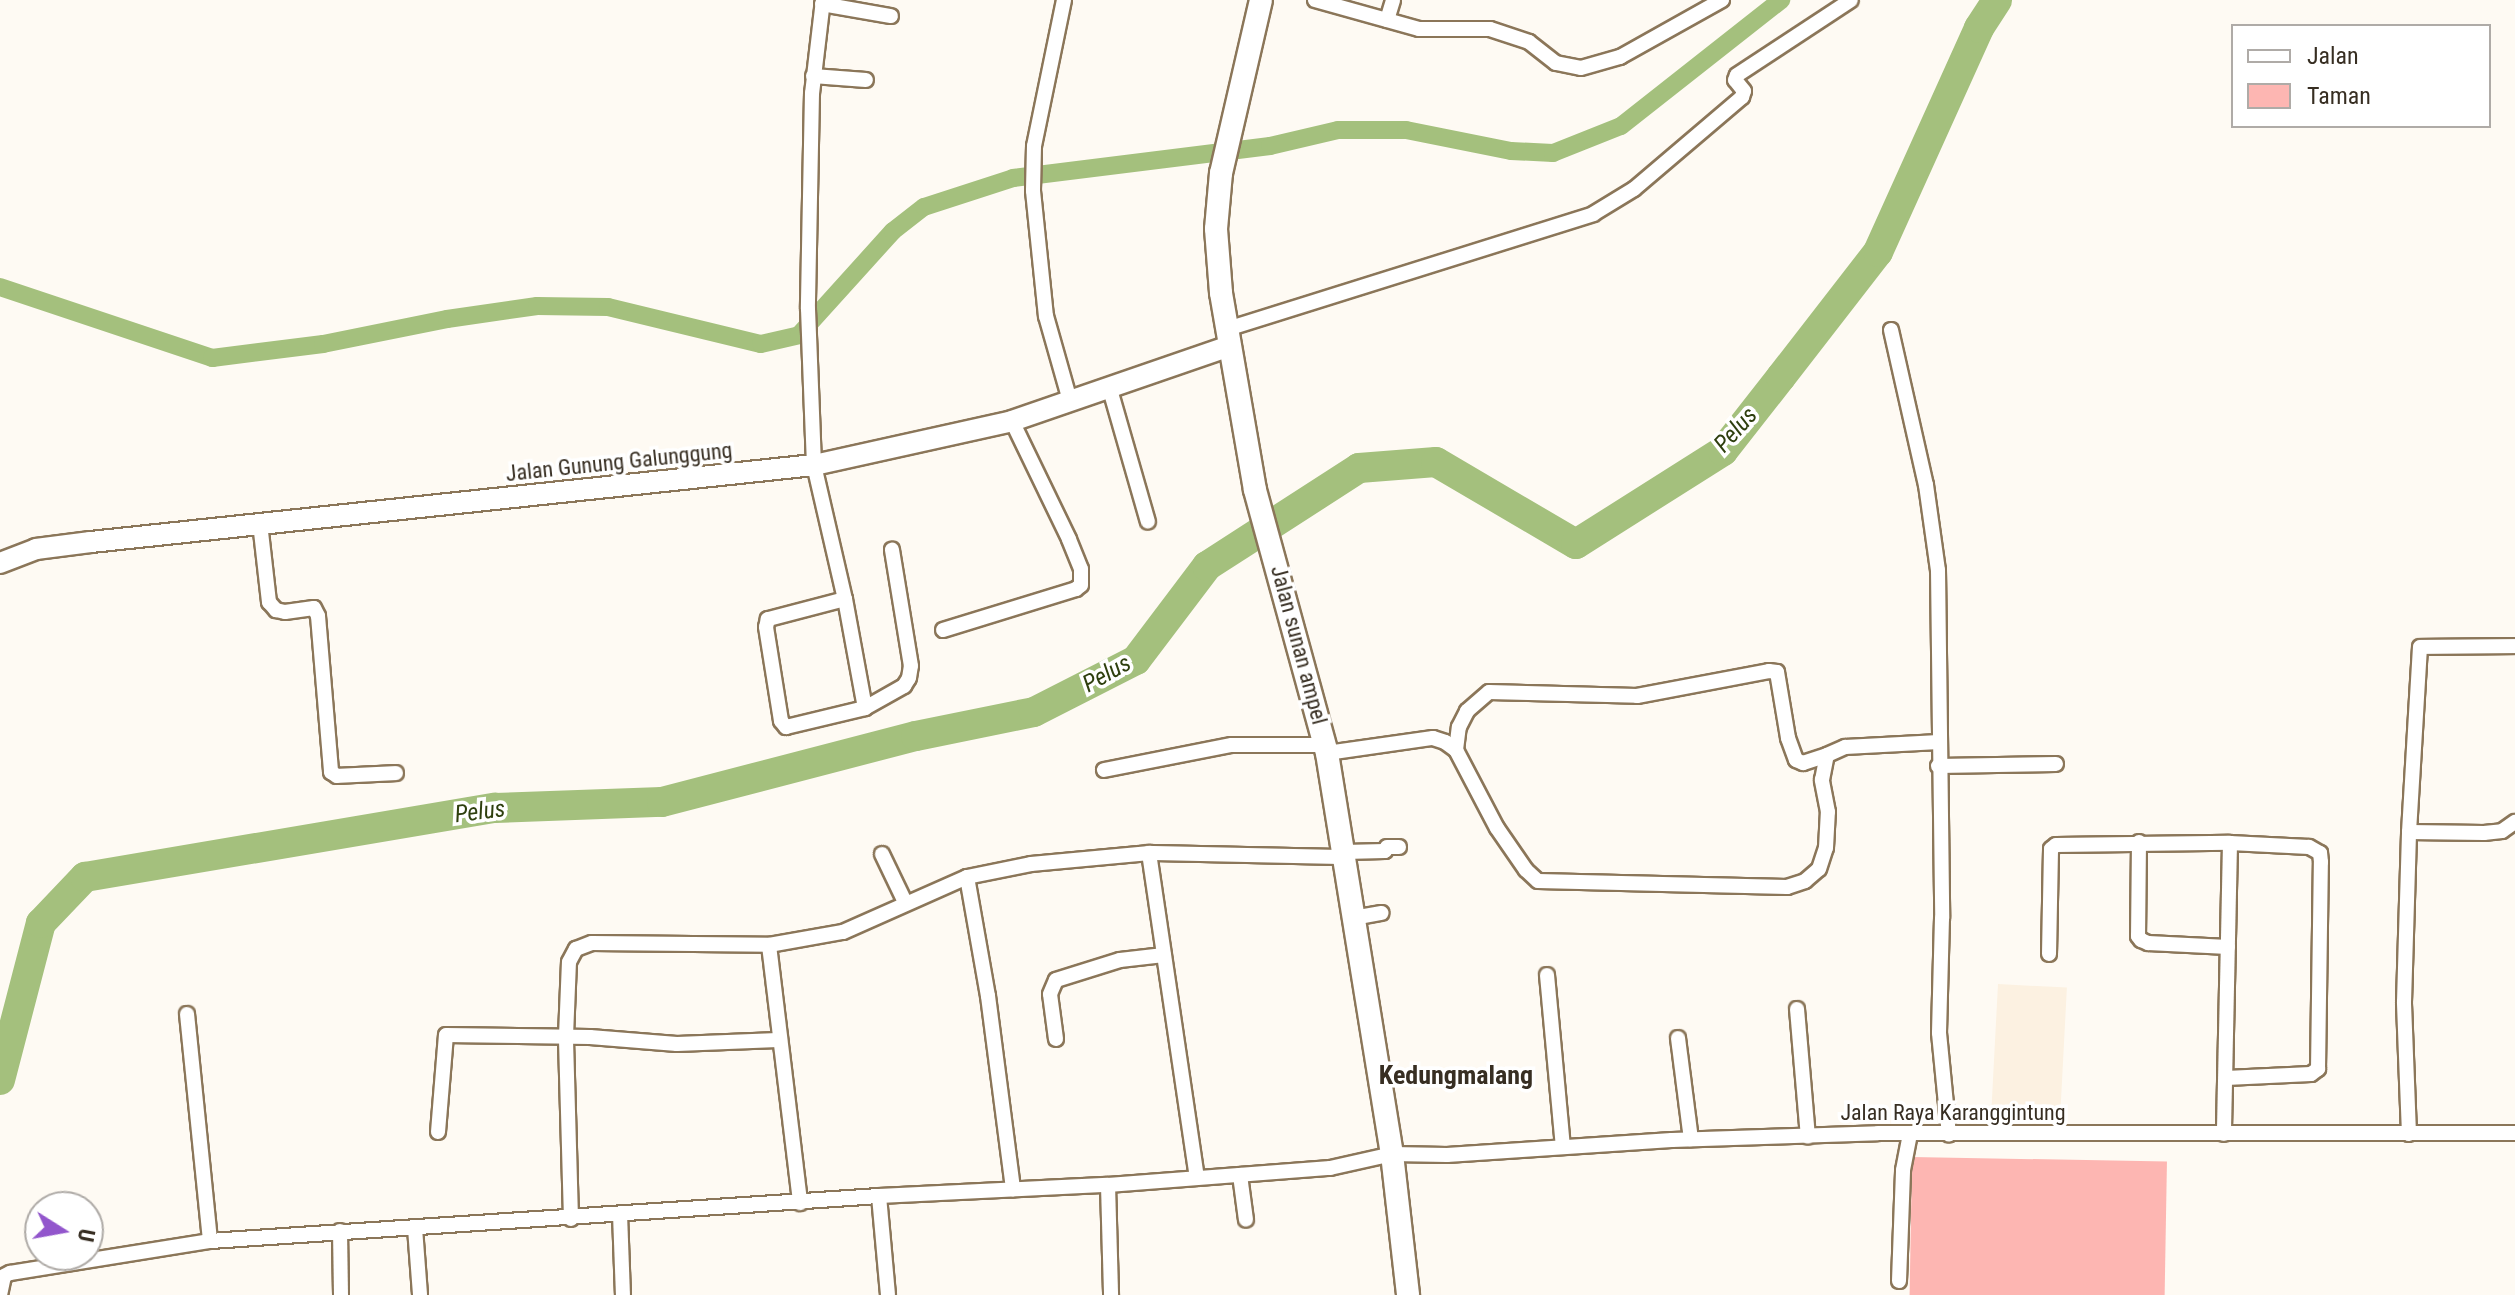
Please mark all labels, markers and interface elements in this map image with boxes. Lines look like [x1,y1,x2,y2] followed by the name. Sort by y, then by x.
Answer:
[2231,24,2491,128] legend
[2307,42,2359,70] text: Jalan
[2307,82,2371,110] text: Taman
[1708,401,1764,459] water label: Pelus
[504,437,734,487] street label: Jalan Gunung Galunggung
[1265,563,1333,727] street label: Jalan sunan ampel
[1078,649,1136,699] water label: Pelus
[453,795,507,829] water label: Pelus
[1379,1060,1533,1092] district label: Kedungmalang
[1840,1100,2066,1126] street label: Jalan Raya Karanggintung
[24,1191,104,1271] north arrow
[73,1227,100,1244] text: U

